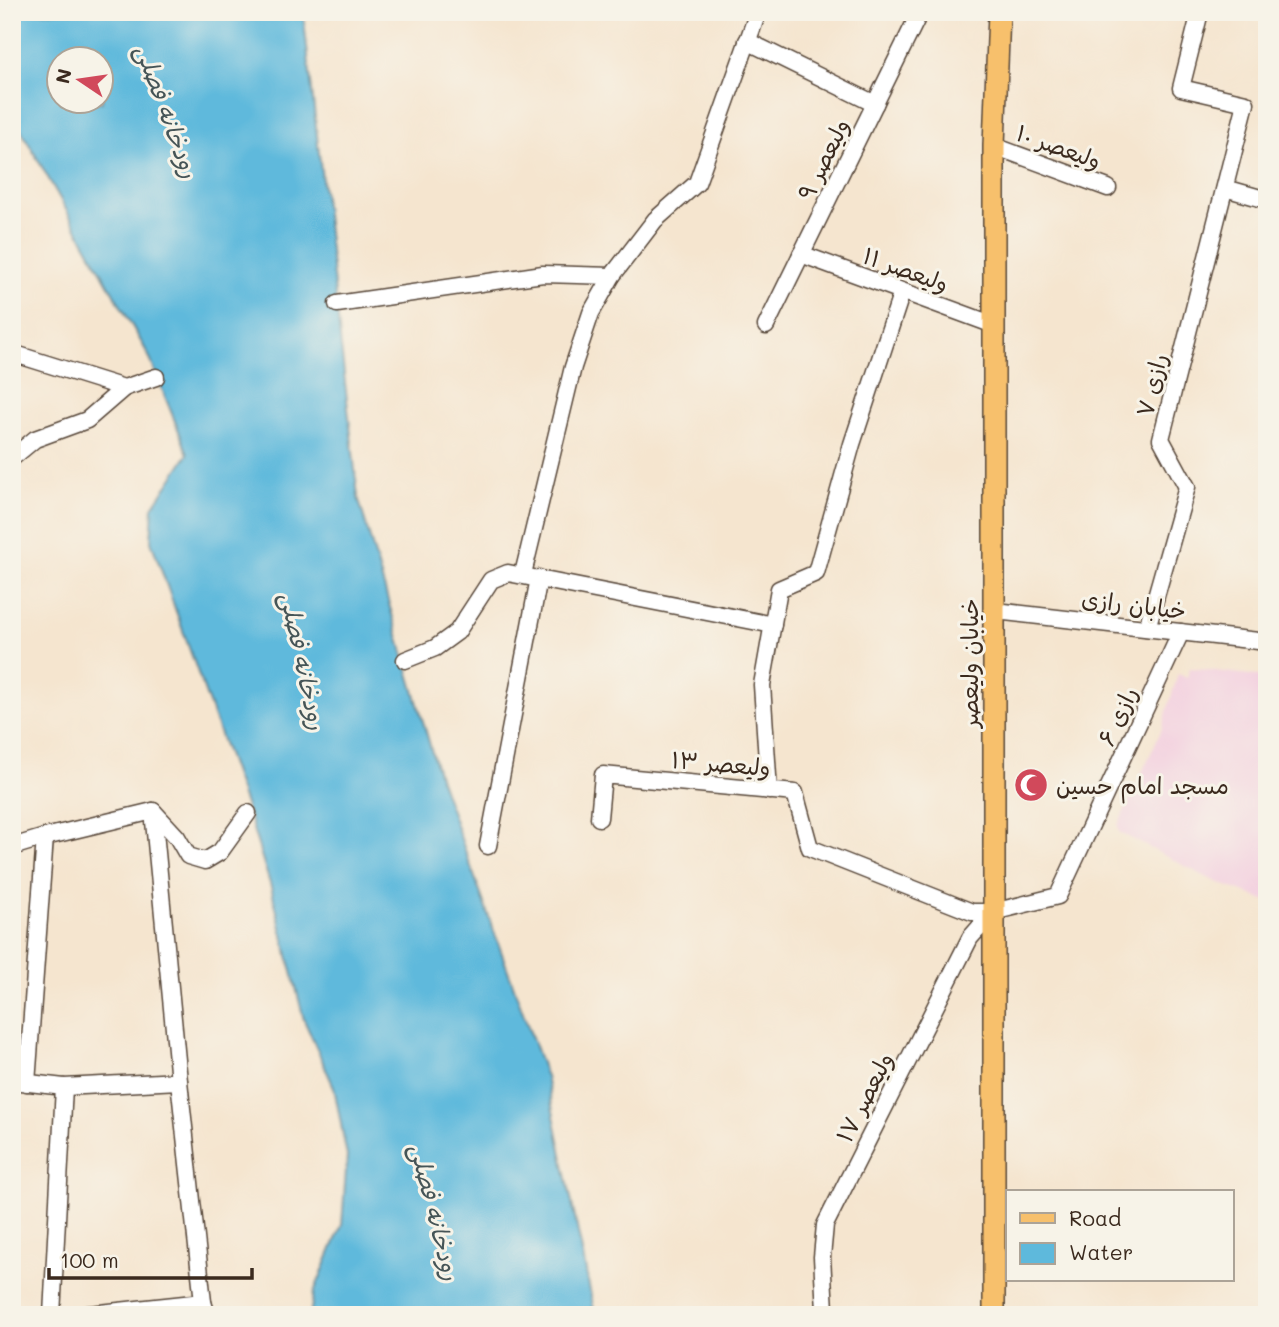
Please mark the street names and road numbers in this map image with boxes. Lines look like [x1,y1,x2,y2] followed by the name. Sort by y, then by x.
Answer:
[791,113,855,205] street label: ولیعصر ۹
[1012,117,1106,175] street label: ولیعصر ۱۰
[859,240,953,298] street label: ولیعصر ۱۱
[1129,350,1173,420] street label: رازی ۷
[1080,583,1188,625] street label: خیابان رازی
[954,598,984,730] street label: خیابان ولیعصر
[1090,682,1144,750] street label: رازی ۶
[670,744,772,782] street label: ولیعصر ۱۳
[829,1047,899,1147] street label: ولیعصر ۱۷

